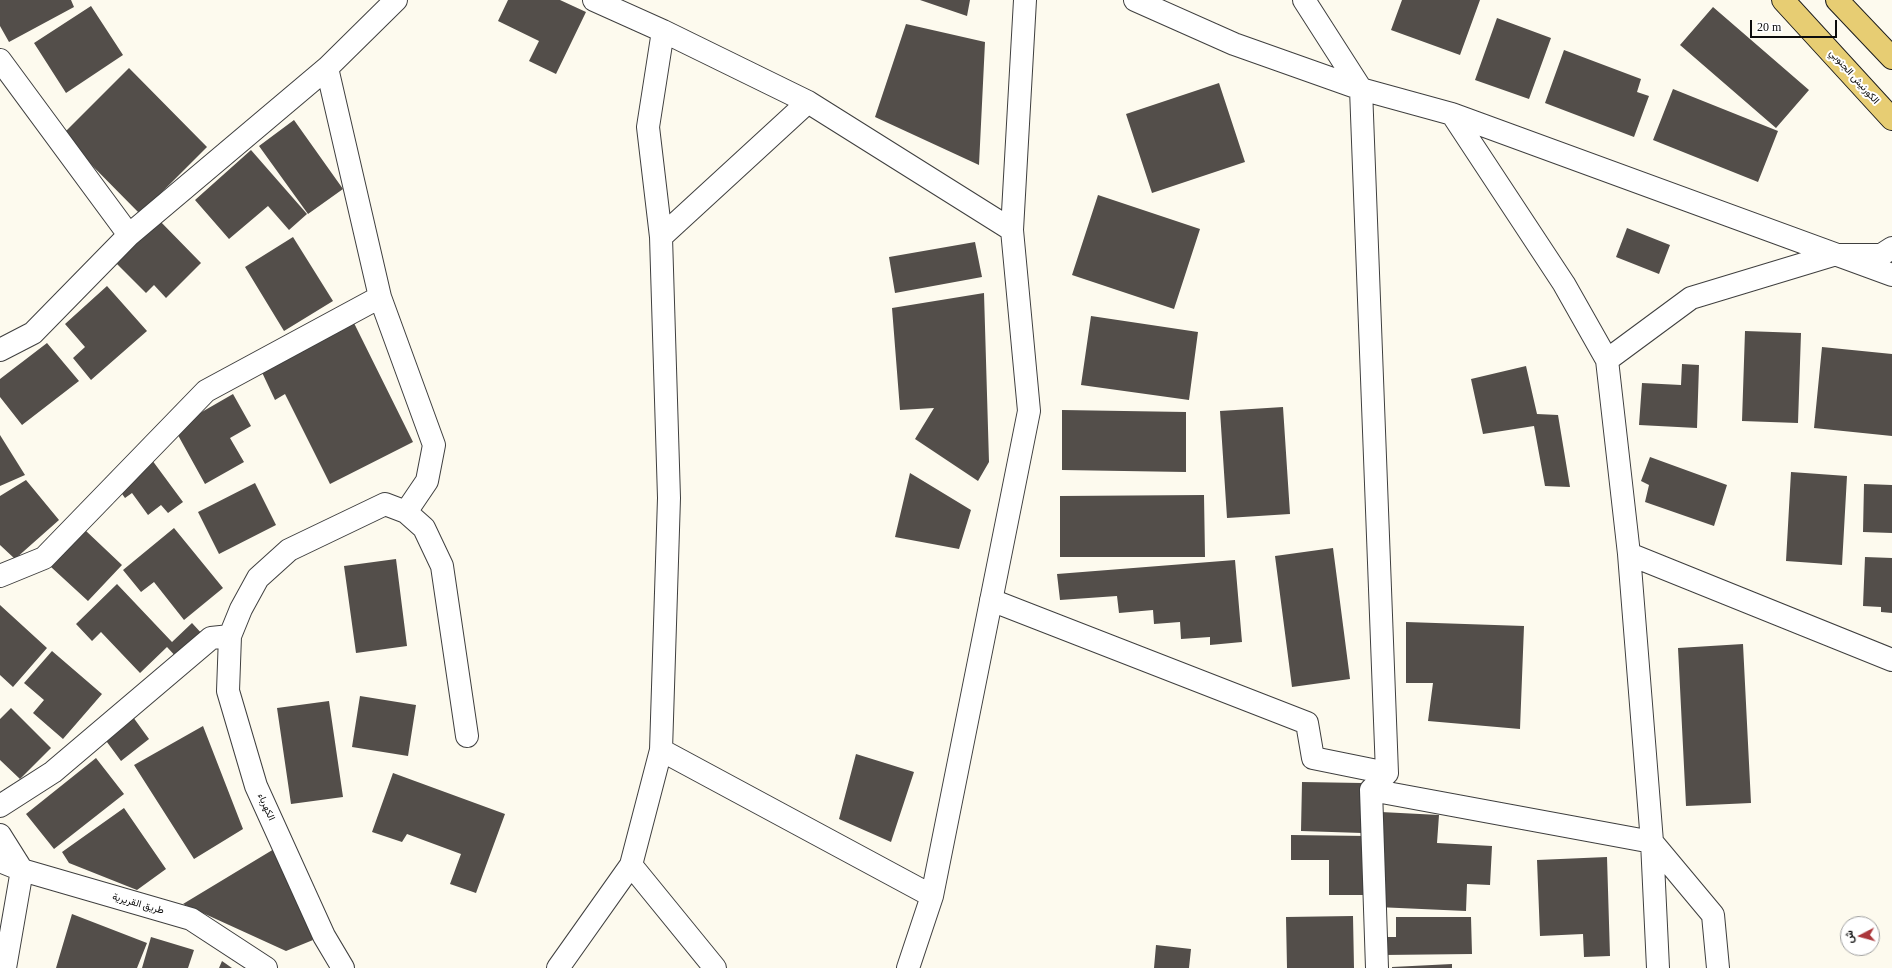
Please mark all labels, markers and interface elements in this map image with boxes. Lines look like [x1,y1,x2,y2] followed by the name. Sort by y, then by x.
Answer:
[1752,12,1839,38] scale bar
[1757,20,1781,34] text: 20 m
[1826,47,1882,107] street label: الكورنيش الجنوبي
[255,792,277,822] street label: الكهرباء
[111,891,165,917] street label: طريق القريرية
[1840,916,1880,956] north arrow
[1842,930,1856,944] text: ش

